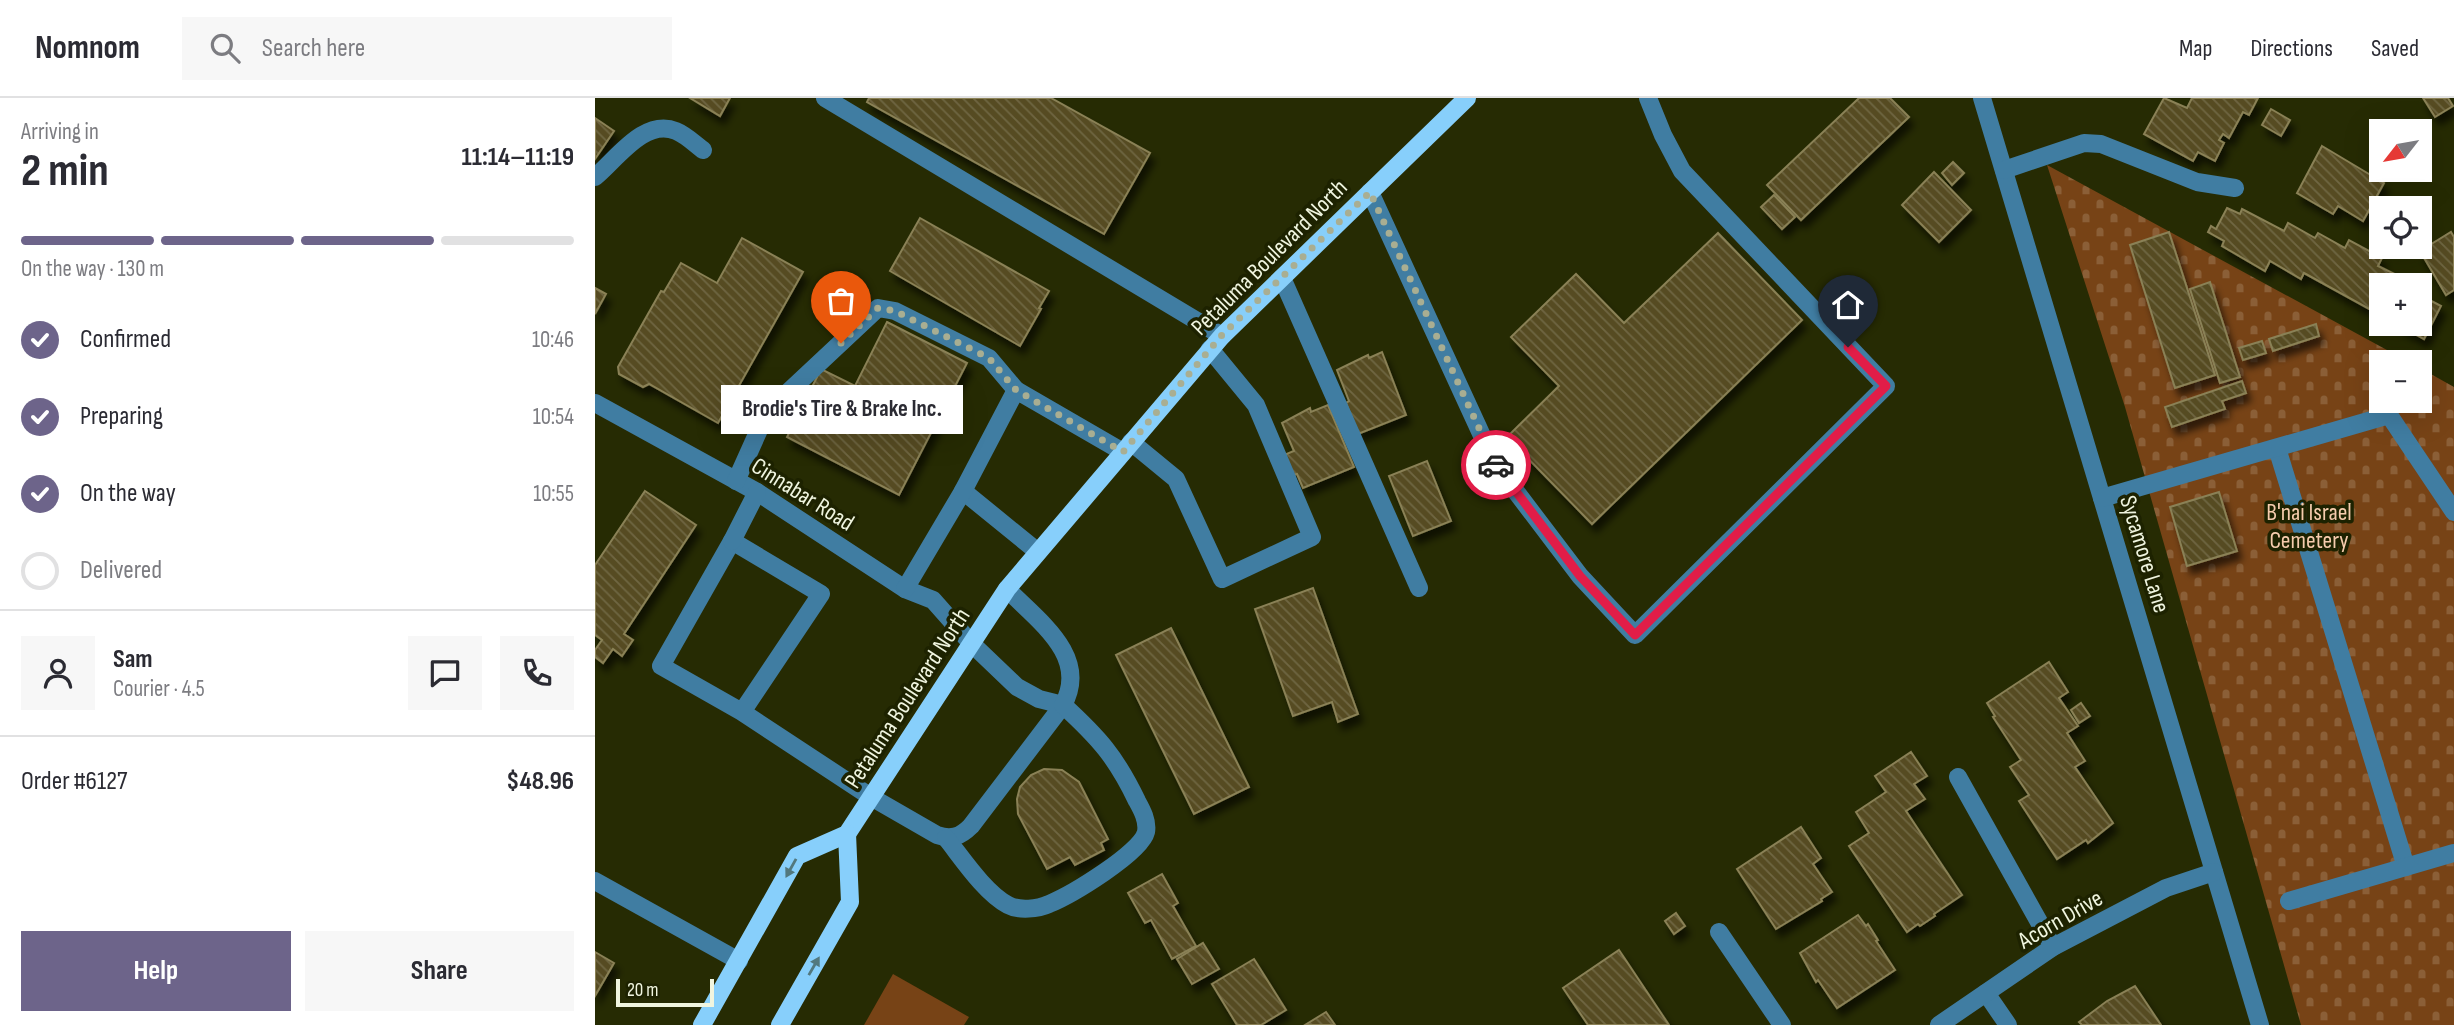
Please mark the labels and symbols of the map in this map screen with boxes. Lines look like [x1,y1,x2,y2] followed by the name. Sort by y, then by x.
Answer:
[2369,119,2433,182] north arrow
[1185,173,1354,342] street label: Petaluma Boulevard North
[811,271,871,343] pin
[1818,275,1878,347] pin
[720,385,962,434] callout: Brodie's Tire & Brake Inc.
[1461,430,1531,500] courier
[746,451,860,537] street label: Cinnabar Road
[2113,492,2176,616] street label: Sycamore Lane
[2266,498,2352,555] park label: B'nai Israel Cemetery
[838,603,977,794] street label: Petaluma Boulevard North
[785,858,797,878] one-way arrow
[2012,884,2108,956] street label: Acorn Drive
[808,956,820,975] one-way arrow
[616,976,714,1008] scale bar

